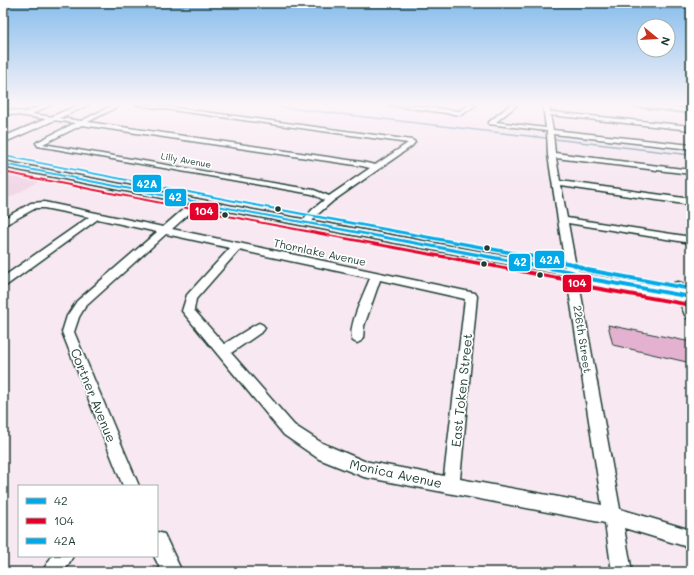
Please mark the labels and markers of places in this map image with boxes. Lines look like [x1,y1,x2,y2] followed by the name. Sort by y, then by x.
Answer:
[273,204,283,214] unlabelled marker
[220,210,230,220] unlabelled marker
[482,243,492,253] unlabelled marker
[479,259,489,269] unlabelled marker
[535,270,545,280] unlabelled marker

